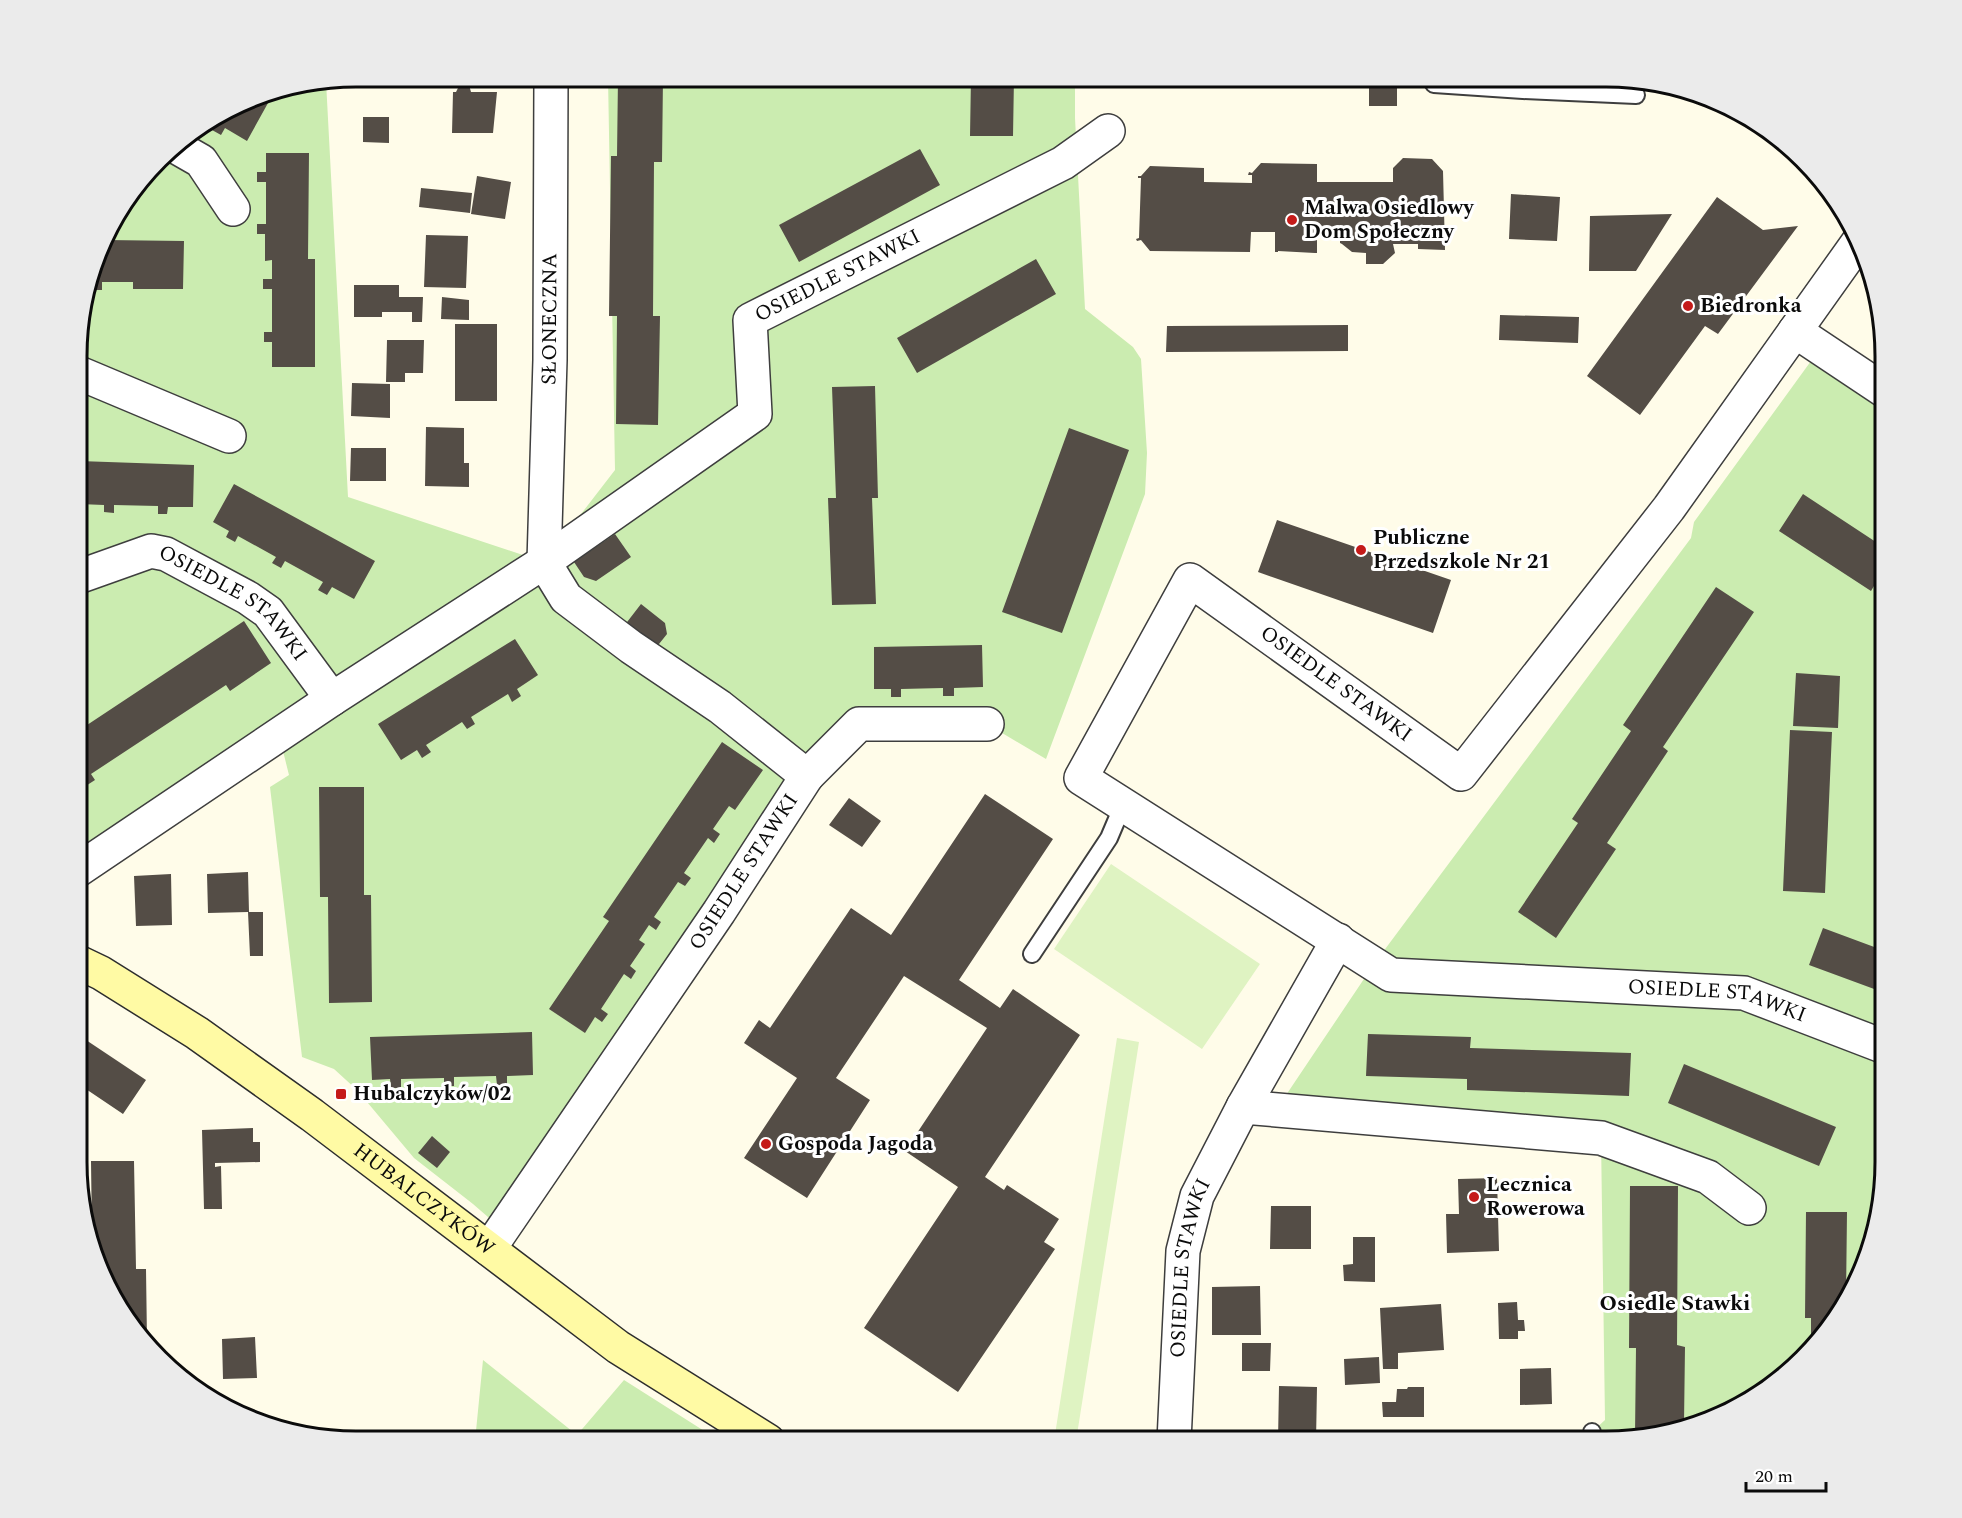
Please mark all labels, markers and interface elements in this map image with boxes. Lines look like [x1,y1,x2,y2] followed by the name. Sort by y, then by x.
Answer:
[1304,192,1475,248] place label: Malwa Osiedlowy Dom Społeczny
[1285,213,1299,227] marker: Malwa Osiedlowy Dom Społeczny
[749,221,926,331] street label: OSIEDLE STAWKI
[533,253,566,386] street label: SŁONECZNA
[1700,290,1802,322] place label: Biedronka
[1681,299,1695,313] marker: Biedronka
[1373,522,1550,578] place label: Publiczne Przedszkole Nr 21
[153,537,315,668] street label: OSIEDLE STAWKI
[1354,543,1368,557] marker: Publiczne Przedszkole Nr 21
[1253,618,1419,750] street label: OSIEDLE STAWKI
[681,787,807,957] street label: OSIEDLE STAWKI
[1627,971,1811,1031] street label: OSIEDLE STAWKI
[353,1078,511,1110] place label: Hubalczyków/02
[334,1087,348,1101] marker: Hubalczyków/02
[778,1128,933,1160] place label: Gospoda Jagoda
[346,1135,502,1264] street label: HUBALCZYKÓW
[759,1137,773,1151] marker: Gospoda Jagoda
[1486,1169,1585,1225] place label: Lecznica Rowerowa
[1162,1173,1219,1359] street label: OSIEDLE STAWKI
[1467,1190,1481,1204] marker: Lecznica Rowerowa
[1600,1287,1750,1320] district label: Osiedle Stawki
[1746,1455,1826,1493] scale bar
[1755,1463,1793,1490] text: 20 m

